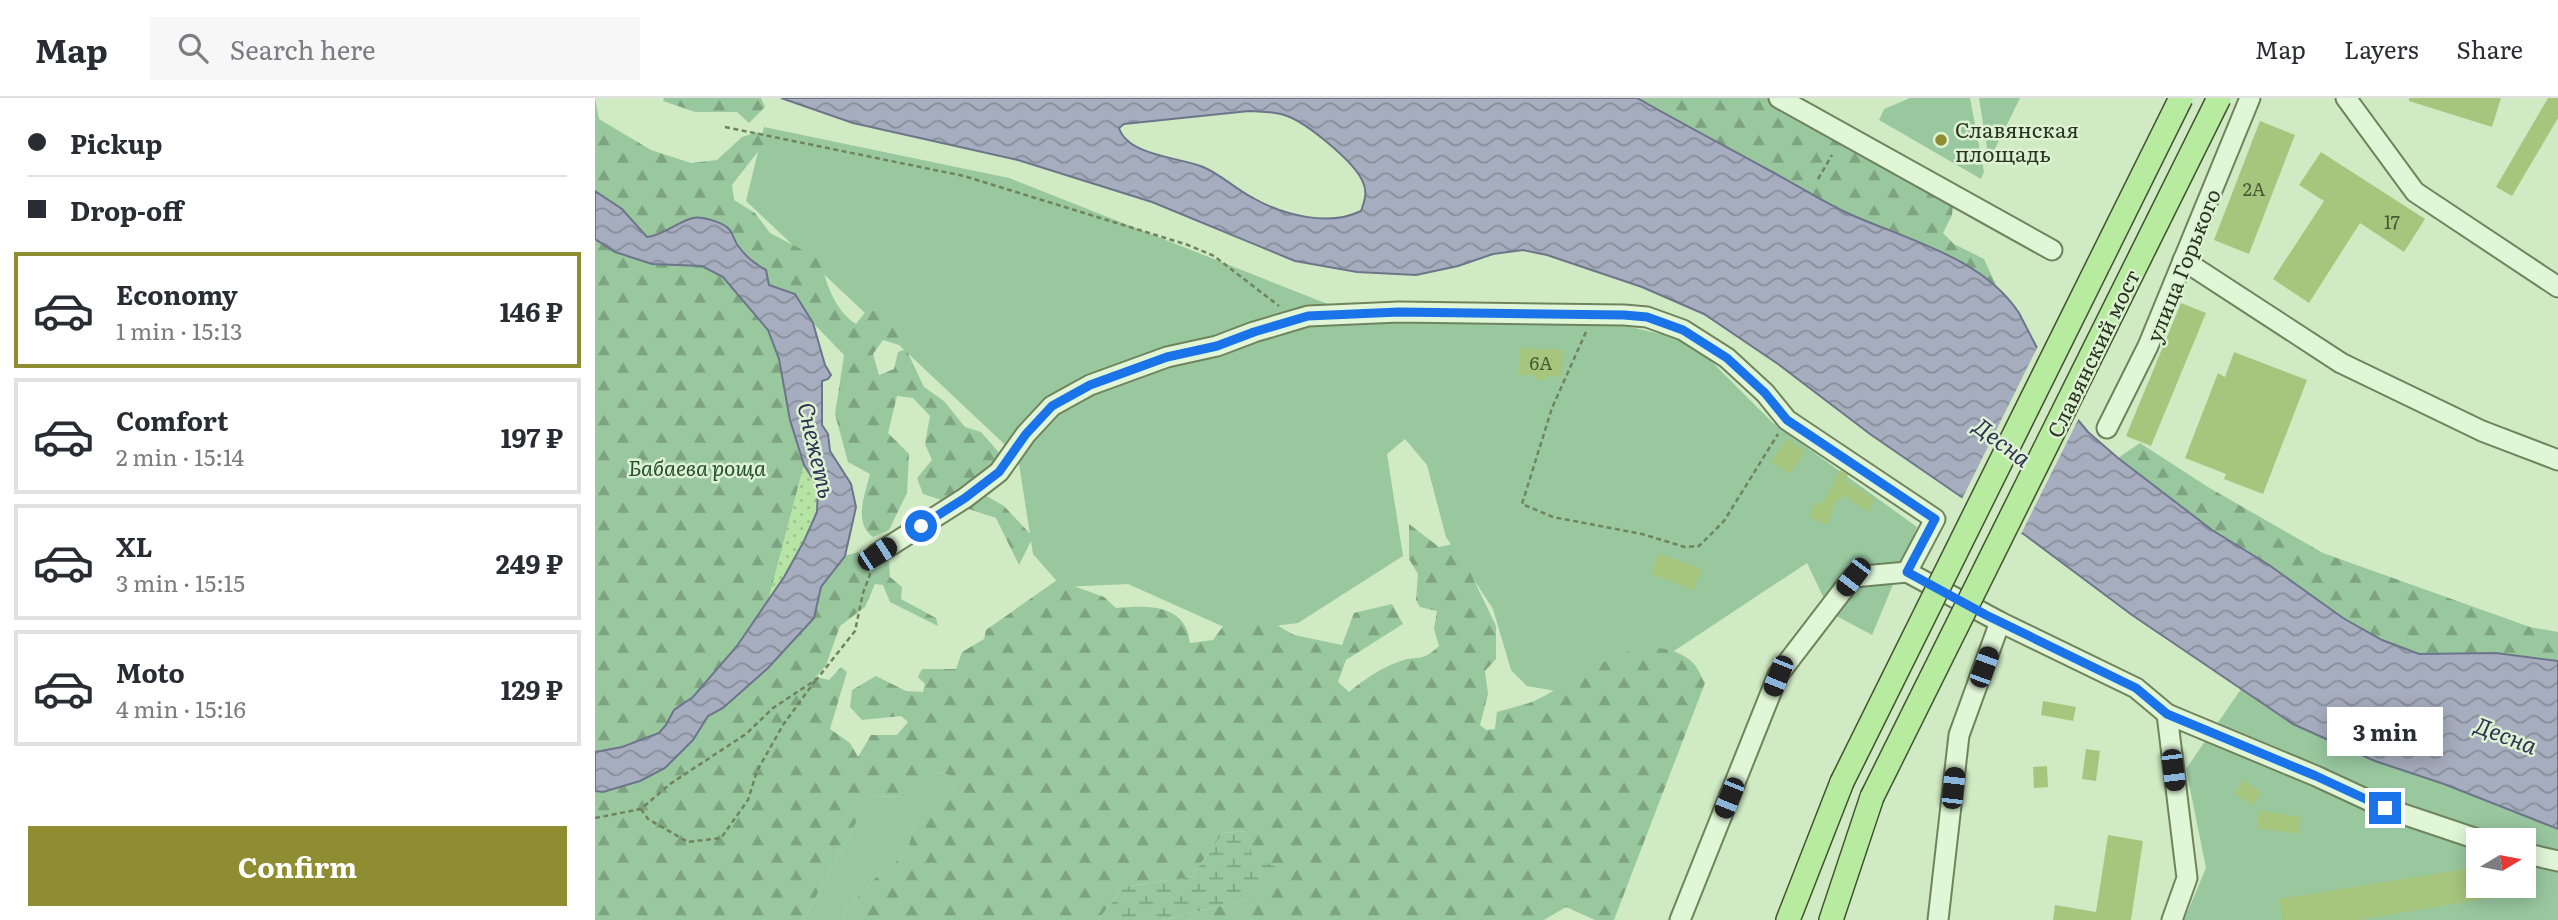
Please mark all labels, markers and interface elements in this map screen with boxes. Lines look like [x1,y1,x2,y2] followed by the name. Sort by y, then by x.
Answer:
[150,17,640,80] search box
[35,24,108,73] text: Map
[174,29,212,67] icon: search
[230,29,376,68] text: Search here
[2255,31,2306,66] text: Map
[2344,31,2418,66] text: Layers
[2456,31,2523,66] text: Share
[1955,113,2079,168] place label: Славянская площадь
[70,123,162,162] text: Pickup
[1933,132,1949,148] marker: Славянская площадь
[2243,175,2265,202] house number: 2А
[2137,183,2227,347] street label: улица Горького
[70,190,183,229] text: Drop-off
[2384,208,2400,235] house number: 17
[2038,264,2146,442] street label: Славянский мост
[116,274,238,313] text: Economy
[32,279,95,342] icon: car
[500,291,563,330] text: 146 ₽
[116,313,243,347] text: 1 min · 15:13
[1530,349,1552,376] house number: 6А
[790,399,846,501] water label: Снежеть
[116,400,228,439] text: Comfort
[32,405,95,468] icon: car
[1967,408,2039,474] water label: Десна
[501,417,563,456] text: 197 ₽
[116,439,244,473] text: 2 min · 15:14
[628,451,766,482] park label: Бабаева роща
[905,510,937,542] route start
[116,526,153,565] text: XL
[32,531,95,594] icon: car
[854,534,901,574] car
[496,543,563,582] text: 249 ₽
[1832,554,1875,600] car
[116,565,245,599] text: 3 min · 15:15
[1967,644,2002,690] car
[116,652,185,691] text: Moto
[1761,653,1796,699] car
[32,657,95,720] icon: car
[501,669,563,708] text: 129 ₽
[116,691,246,725] text: 4 min · 15:16
[2327,706,2443,756] callout: 3 min
[2470,707,2542,761] water label: Десна
[2353,714,2417,748] text: 3 min
[2161,748,2186,792] car
[1941,766,1966,810] car
[1712,775,1747,821] car
[2369,792,2401,824] route end
[28,826,567,906] button: Confirm
[2466,828,2536,898] north arrow
[2466,828,2536,898] map controls

